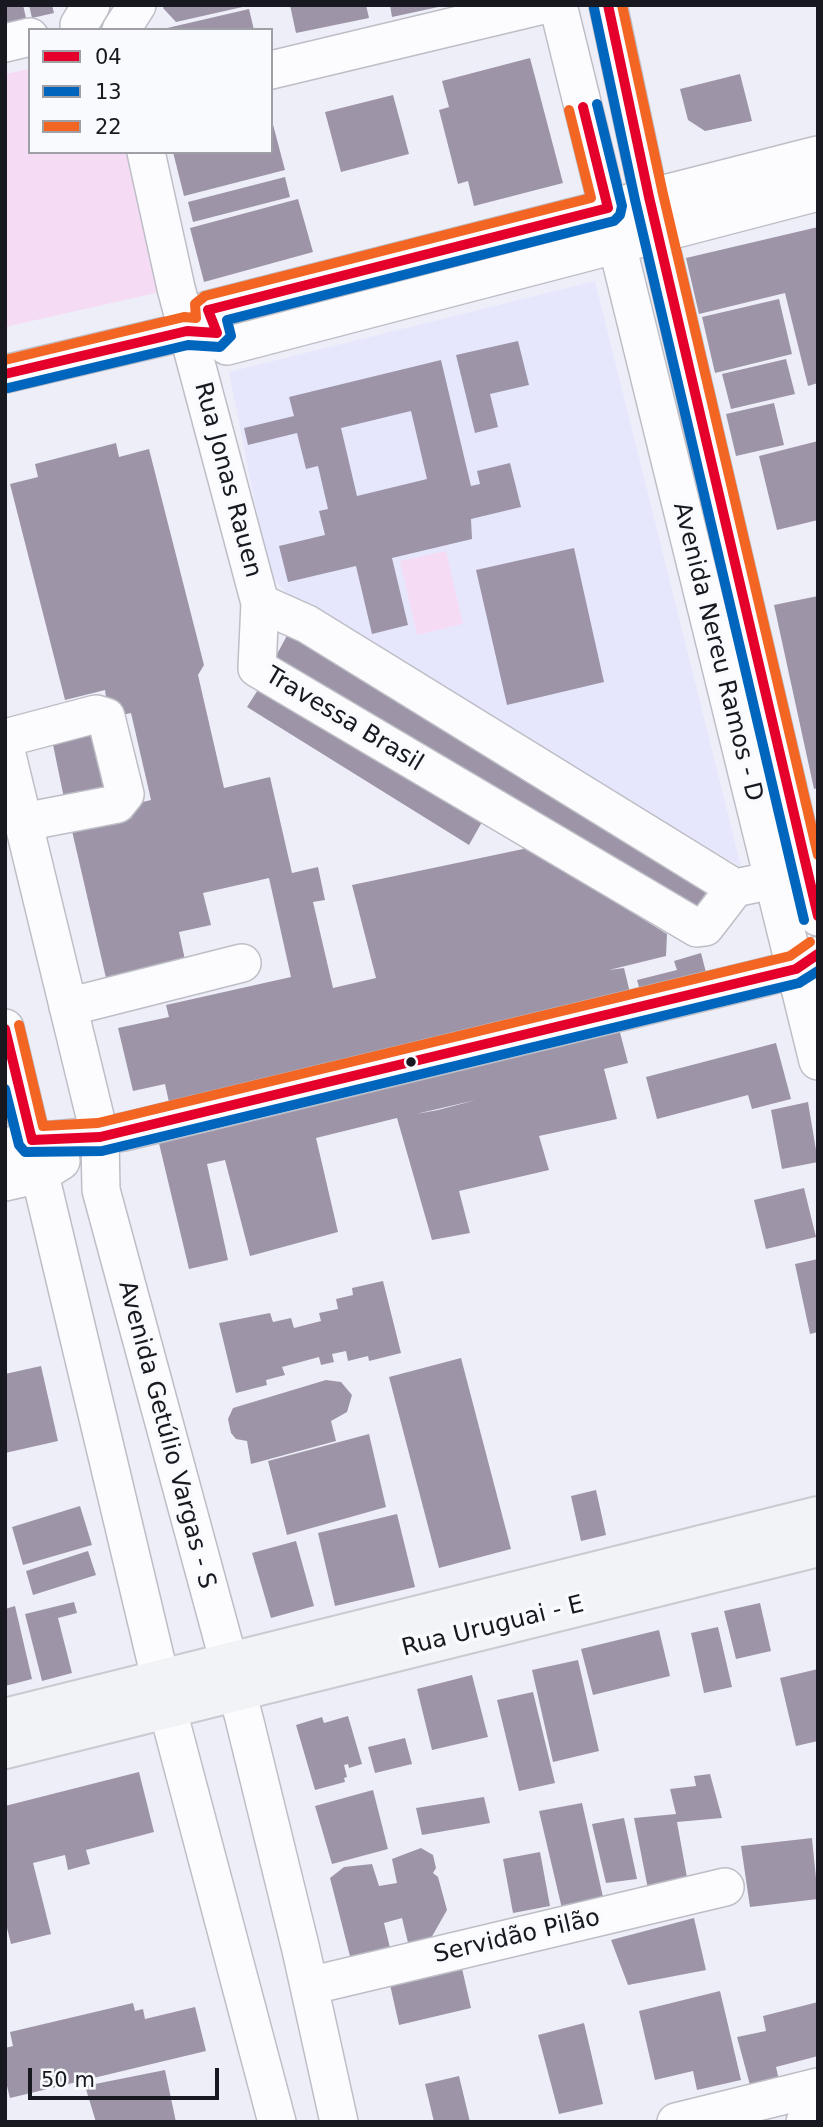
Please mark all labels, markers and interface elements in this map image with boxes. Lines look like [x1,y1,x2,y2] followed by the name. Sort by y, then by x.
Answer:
[28,28,273,154] legend
[95,45,122,69] text: 04
[95,80,122,104] text: 13
[95,115,122,139] text: 22
[187,379,267,581] street label: Rua Jonas Rauen
[666,500,768,804] street label: Avenida Nereu Ramos - D
[260,662,428,778] street label: Travessa Brasil
[404,1055,418,1069] unlabelled marker
[111,1278,221,1592] street label: Avenida Getúlio Vargas - S
[399,1590,587,1664] street label: Rua Uruguai - E
[431,1904,603,1970] street label: Servidão Pilão
[32,2054,222,2098] scale bar
[41,2068,95,2092] text: 50 m

